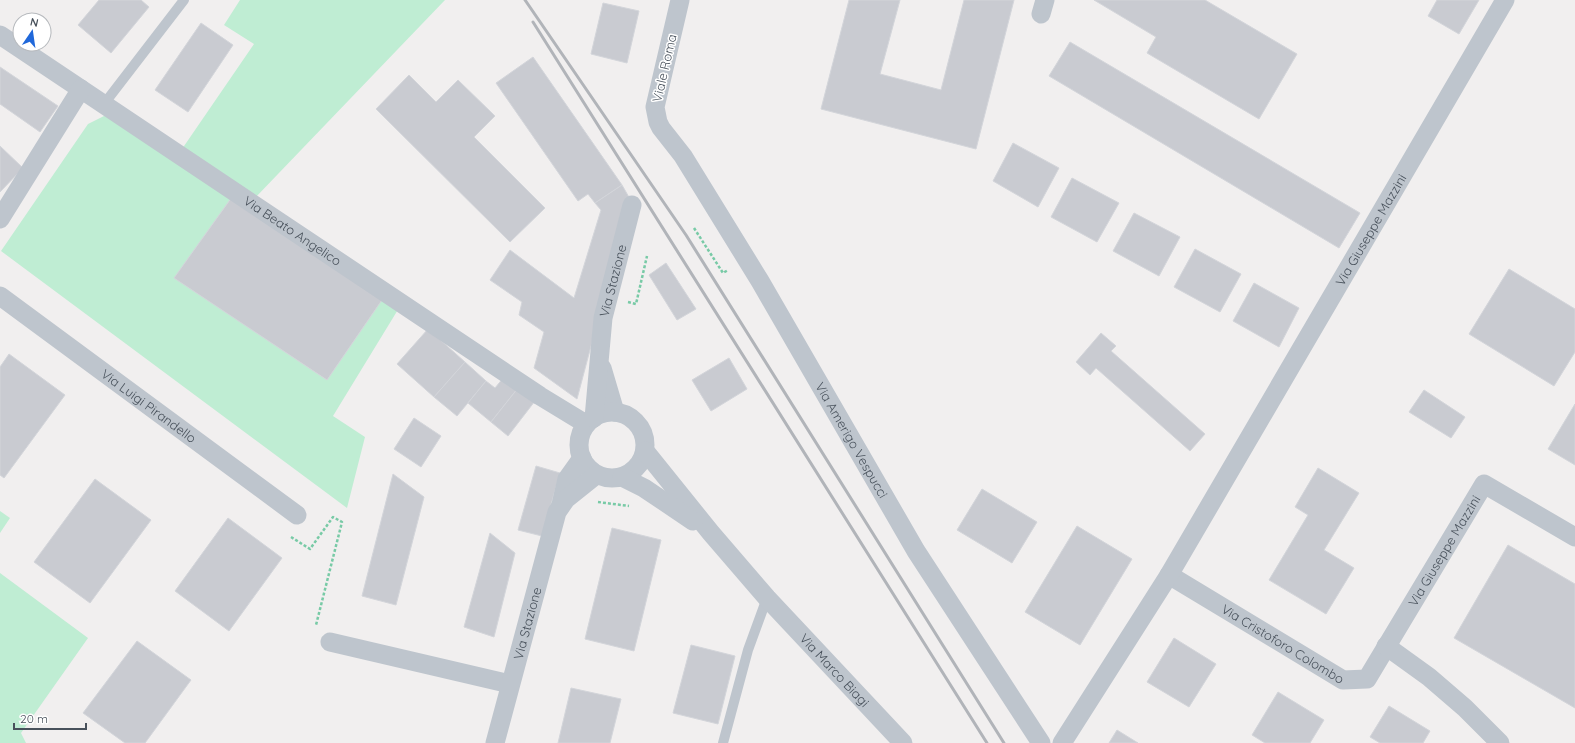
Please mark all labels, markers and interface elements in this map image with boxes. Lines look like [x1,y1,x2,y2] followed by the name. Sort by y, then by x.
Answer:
[12,12,52,52] north arrow
[29,15,40,30] text: N
[648,32,680,104] street label: Viale Roma
[1332,171,1410,288] street label: Via Giuseppe Mazzini
[241,192,345,269] street label: Via Beato Angelico
[596,243,630,319] street label: Via Stazione
[98,365,200,446] street label: Via Luigi Pirandello
[812,379,892,501] street label: Via Amerigo Vespucci
[1405,492,1483,609] street label: Via Giuseppe Mazzini
[510,585,545,661] street label: Via Stazione
[1219,601,1347,687] street label: Via Cristoforo Colombo
[797,630,873,710] street label: Via Marco Biagi
[14,705,86,731] scale bar
[20,711,48,726] text: 20 m

